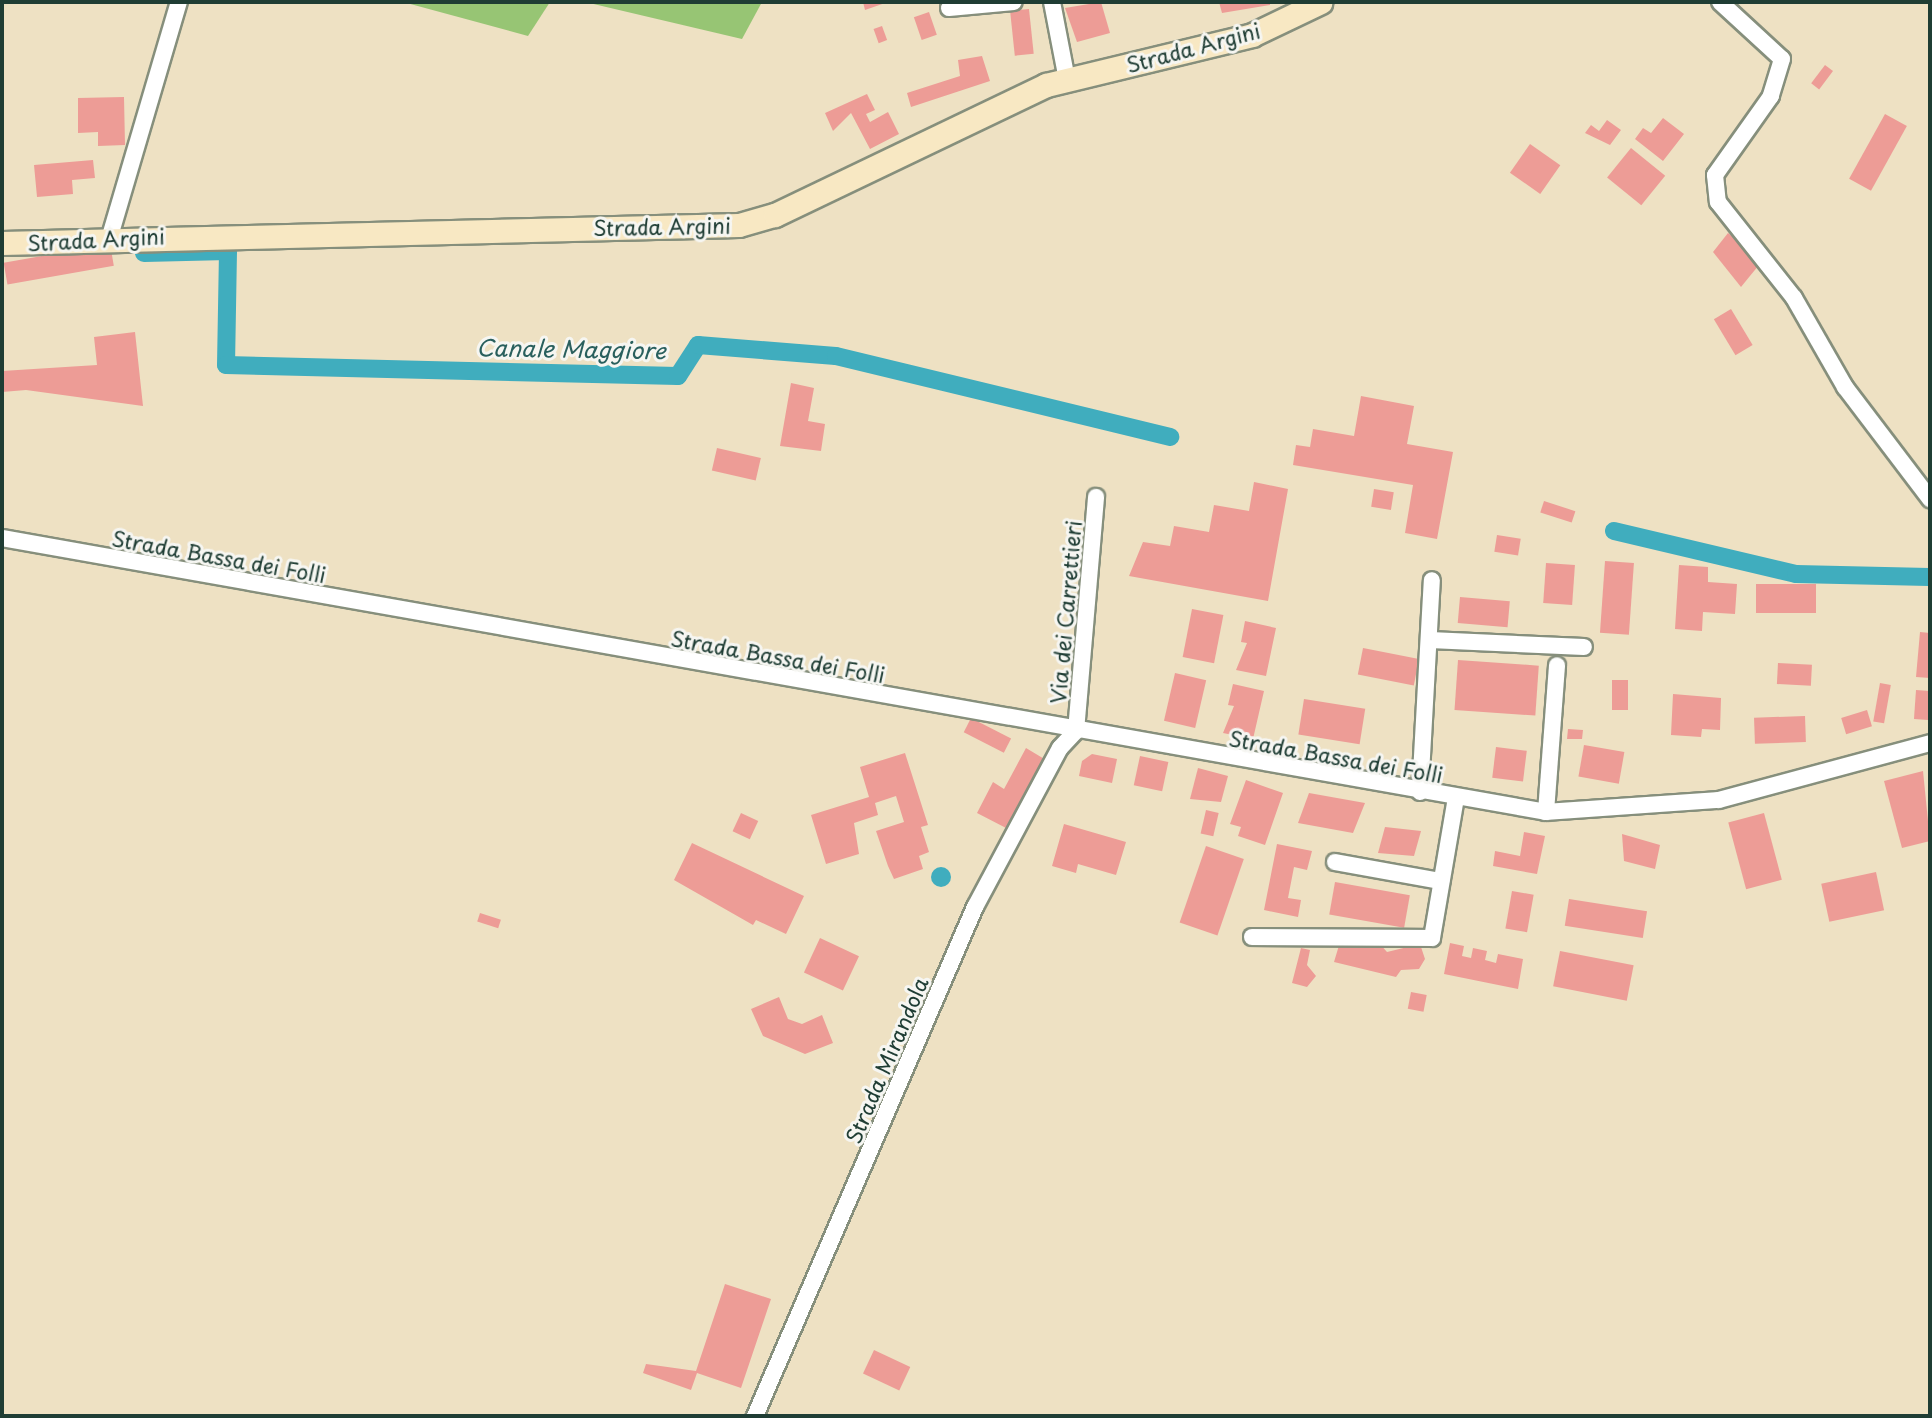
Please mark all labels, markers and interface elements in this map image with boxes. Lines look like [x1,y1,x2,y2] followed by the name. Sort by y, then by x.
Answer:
[1123,17,1263,77] street label: Strada Argini
[592,212,732,240] street label: Strada Argini
[26,223,166,255] street label: Strada Argini
[476,334,666,364] water label: Canale Maggiore
[1044,520,1086,704] street label: Via dei Carrettieri
[109,525,329,587] street label: Strada Bassa dei Folli
[668,625,888,687] street label: Strada Bassa dei Folli
[1226,725,1446,787] street label: Strada Bassa dei Folli
[839,973,933,1147] street label: Strada Mirandola

